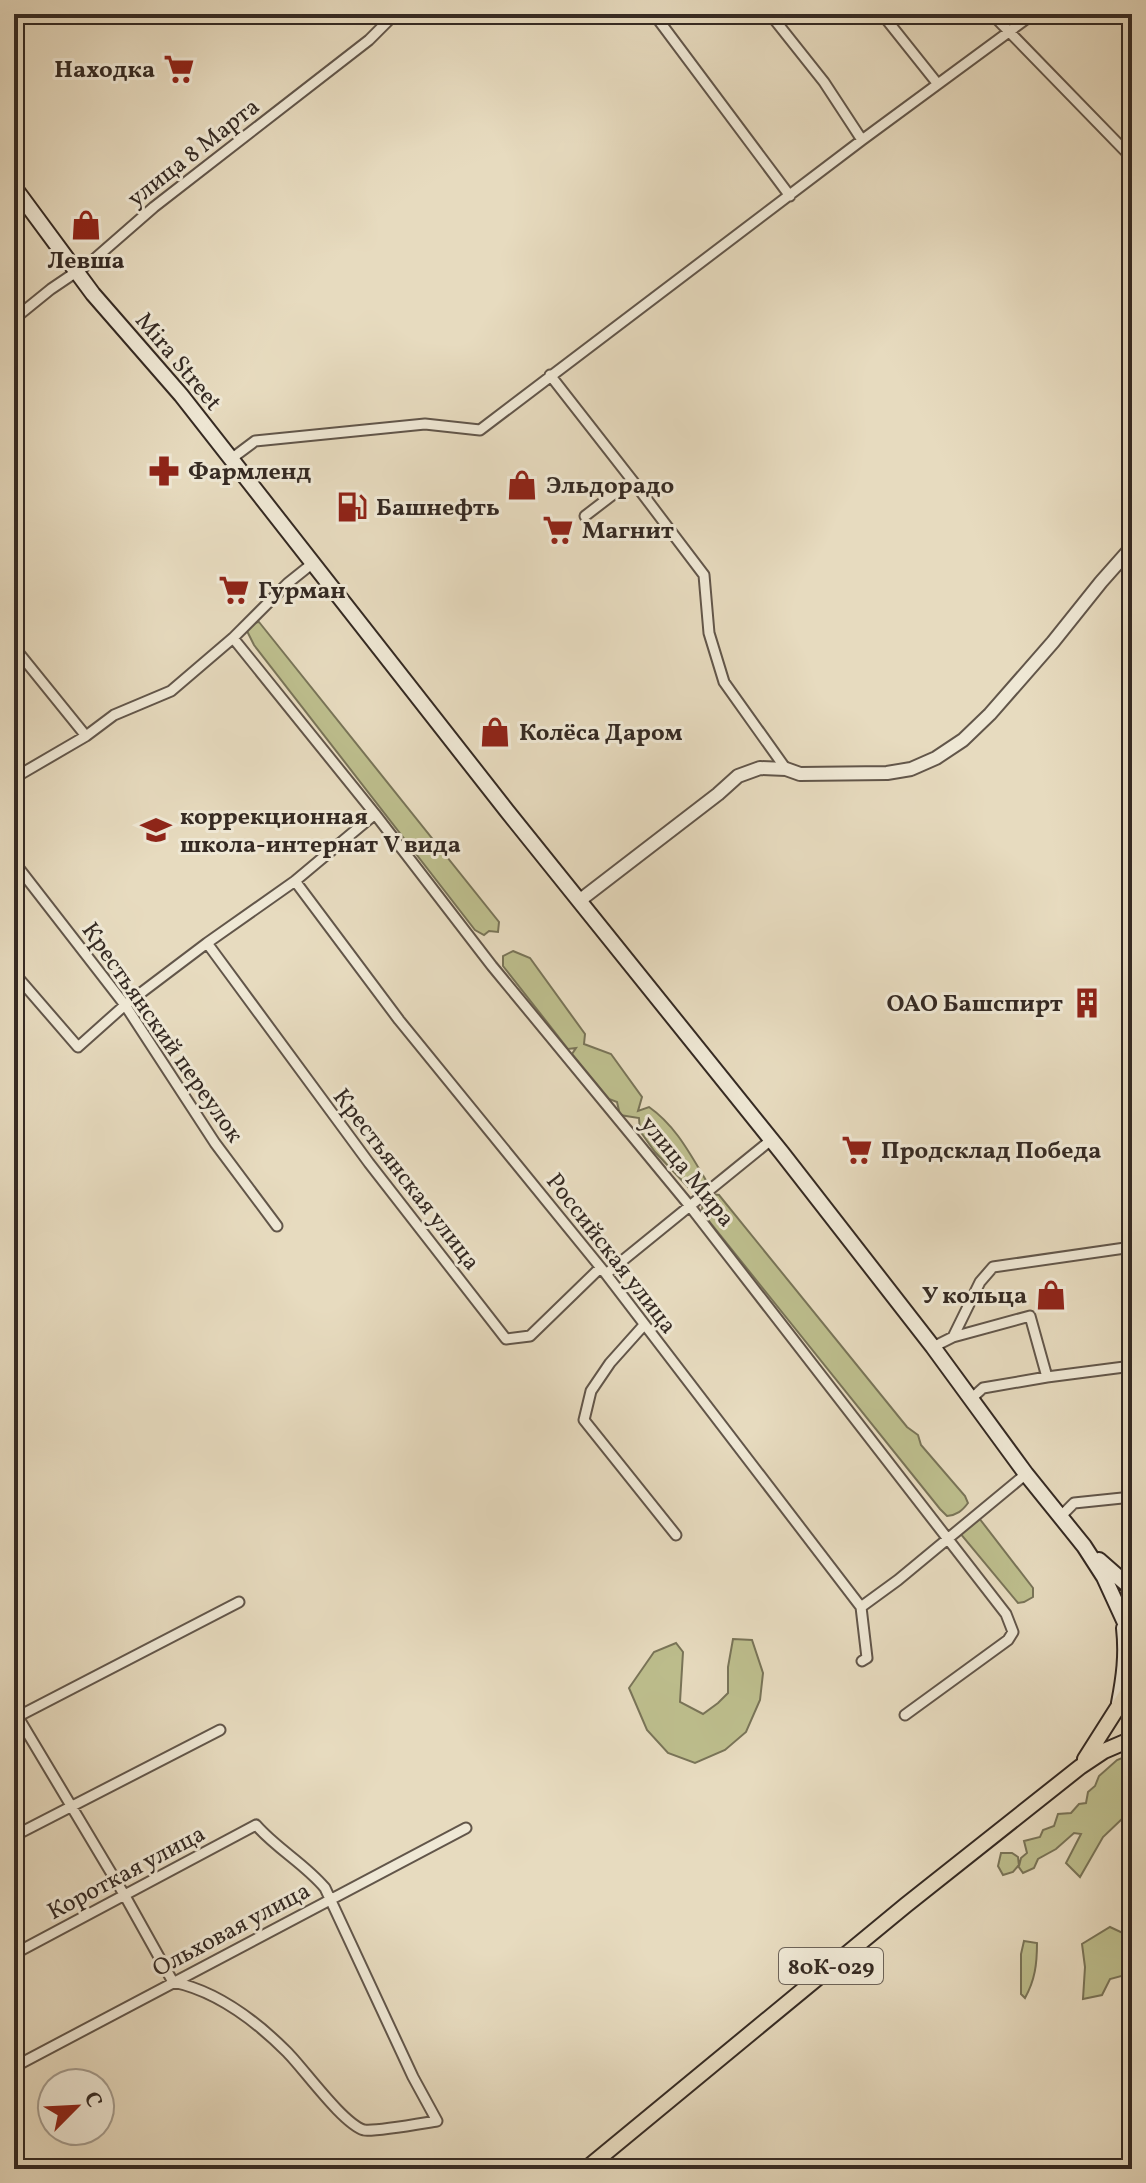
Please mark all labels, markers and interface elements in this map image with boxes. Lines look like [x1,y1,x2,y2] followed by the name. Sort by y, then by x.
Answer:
[162,52,196,86] supermarket icon: Находка
[54,54,155,88] place label: Находка
[121,91,268,216] street label: улица 8 Марта
[69,208,103,242] shop icon: Левша
[47,245,125,279] place label: Левша
[126,306,229,419] street label: Mira Street
[147,454,181,488] pharmacy icon: Фармленд
[188,456,311,490] place label: Фармленд
[505,468,539,502] shop icon: Эльдорадо
[546,470,674,504] place label: Эльдорадо
[335,490,369,524] fuel station icon: Башнефть
[376,492,500,526] place label: Башнефть
[541,513,575,547] supermarket icon: Магнит
[582,515,674,549] place label: Магнит
[217,573,251,607] supermarket icon: Гурман
[258,575,346,609] place label: Гурман
[478,715,512,749] shop icon: Колёса Даром
[519,717,682,751] place label: Колёса Даром
[180,801,461,863] place label: коррекционная школа-интернат V вида
[139,813,173,847] school or university icon: коррекционная школа-интернат V вида
[72,916,251,1150] street label: Крестьянский переулок
[1070,986,1104,1020] building icon: ОАО Башспирт
[886,988,1063,1022] place label: ОАО Башспирт
[324,1082,487,1278] street label: Крестьянская улица
[631,1109,742,1235] street label: улица Мира
[840,1133,874,1167] supermarket icon: Продсклад Победа
[881,1135,1101,1169] place label: Продсклад Победа
[537,1167,684,1342] street label: Российская улица
[1034,1278,1068,1312] shop icon: У кольца
[922,1280,1027,1314] place label: У кольца
[42,1818,212,1930] street label: Короткая улица
[147,1875,317,1987] street label: Ольховая улица
[779,1948,883,1984] road number: 80К-029
[36,2067,116,2147] north arrow
[75,2087,109,2113] text: С

